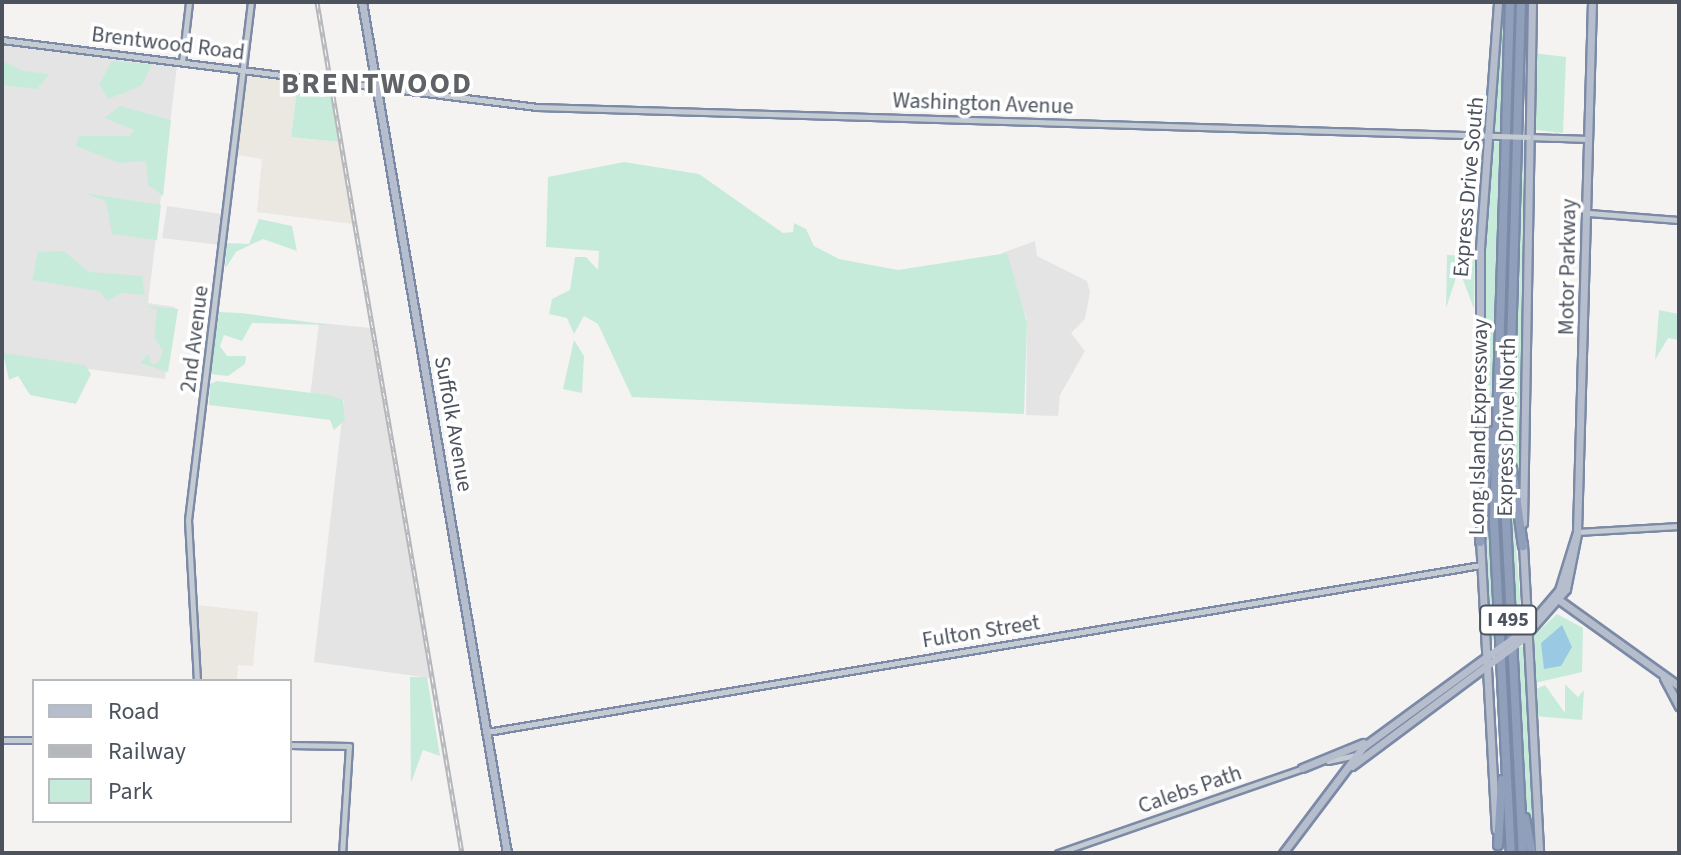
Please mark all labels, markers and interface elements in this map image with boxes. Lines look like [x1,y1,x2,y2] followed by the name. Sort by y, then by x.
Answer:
[90,22,246,66] street label: Brentwood Road
[281,66,473,102] district label: BRENTWOOD
[892,88,1074,120] street label: Washington Avenue
[1448,96,1490,278] street label: Express Drive South
[1554,198,1582,336] street label: Motor Parkway
[175,284,215,394] street label: 2nd Avenue
[1464,318,1494,536] street label: Long Island Expressway
[1492,337,1522,517] street label: Express Drive North
[428,354,478,494] street label: Suffolk Avenue
[1478,604,1538,636] road number: I 495
[920,610,1042,654] street label: Fulton Street
[32,679,292,823] legend
[108,694,160,729] text: Road
[108,734,186,769] text: Railway
[1135,760,1245,820] street label: Calebs Path
[108,774,153,809] text: Park

